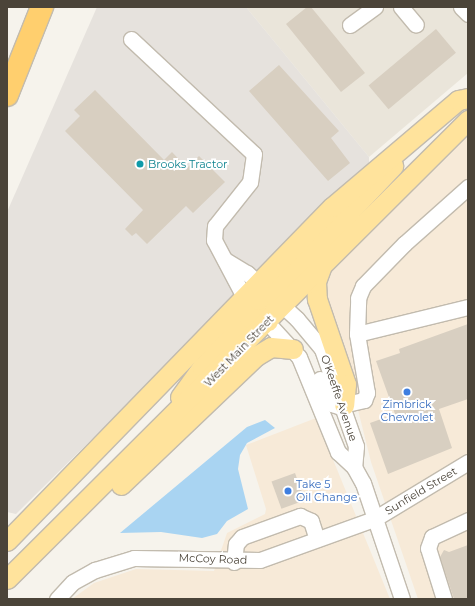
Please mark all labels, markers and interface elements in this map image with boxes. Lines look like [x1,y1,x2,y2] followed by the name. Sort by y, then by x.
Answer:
[148,157,227,171] place label: Brooks Tractor
[135,159,145,169] marker: Brooks Tractor
[201,312,277,390] street label: West Main Street
[318,353,360,443] street label: O'Keeffe Avenue
[402,387,412,397] marker: Zimbrick Chevrolet
[381,398,433,424] place label: Zimbrick Chevrolet
[383,464,459,518] street label: Sunfield Street
[296,478,357,504] place label: Take 5 Oil Change
[283,486,293,496] marker: Take 5 Oil Change
[178,551,248,567] street label: McCoy Road

